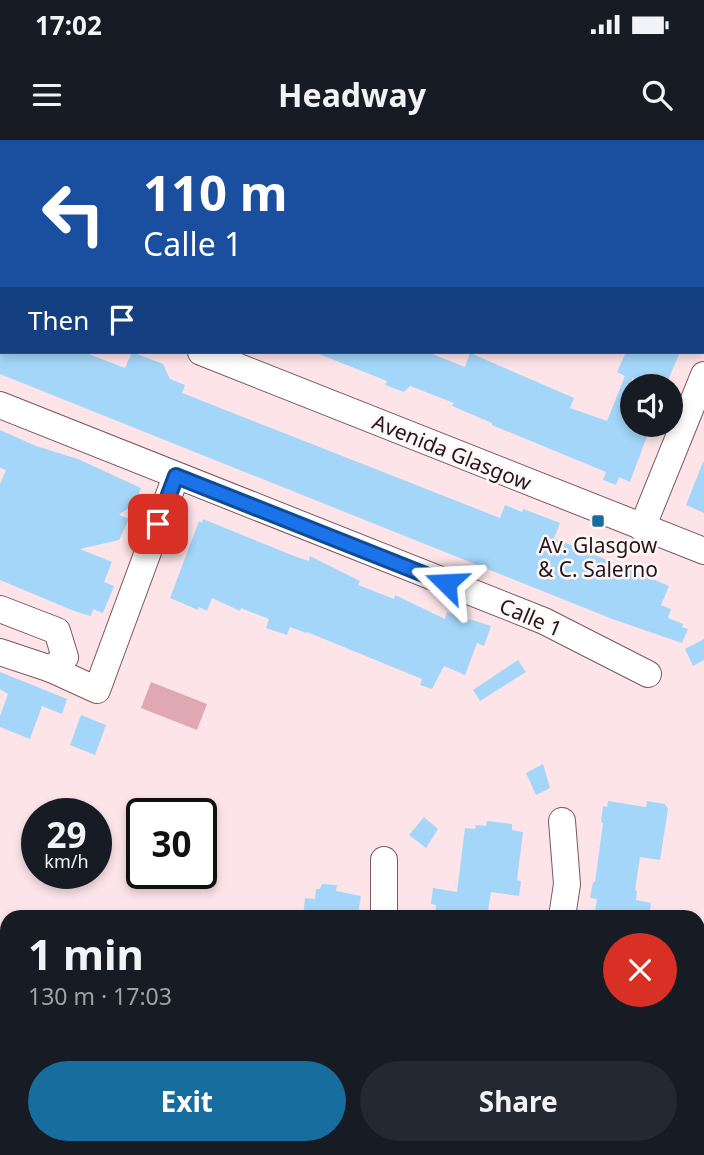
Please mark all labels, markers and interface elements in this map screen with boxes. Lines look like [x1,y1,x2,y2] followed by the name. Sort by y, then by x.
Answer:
[35,7,102,43] text: 17:02
[278,73,426,116] text: Headway
[28,76,66,114] icon: menu
[638,76,676,114] icon: search
[143,159,288,225] text: 110 m
[28,168,119,259] icon: left
[143,222,242,265] text: Calle 1
[103,301,141,339] icon: arrive
[28,302,89,338] text: Then
[620,374,683,437] map controls
[620,374,683,437] button: sound
[369,407,536,497] street label: Avenida Glasgow
[128,494,188,554] pin
[139,505,177,543] icon: arrive
[590,513,606,529] marker: Av. Glasgow & C. Salerno
[538,531,658,583] place label: Av. Glasgow & C. Salerno
[409,546,483,620] position arrow
[496,591,566,643] street label: Calle 1
[126,798,217,889] speed limit sign: 30
[46,811,87,858] text: 29
[44,849,89,873] text: km/h
[28,925,144,982] text: 1 min
[603,933,677,1007] button: close
[28,980,172,1012] text: 130 m · 17:03
[28,1061,346,1141] button: Exit
[360,1061,677,1141] button: Share

